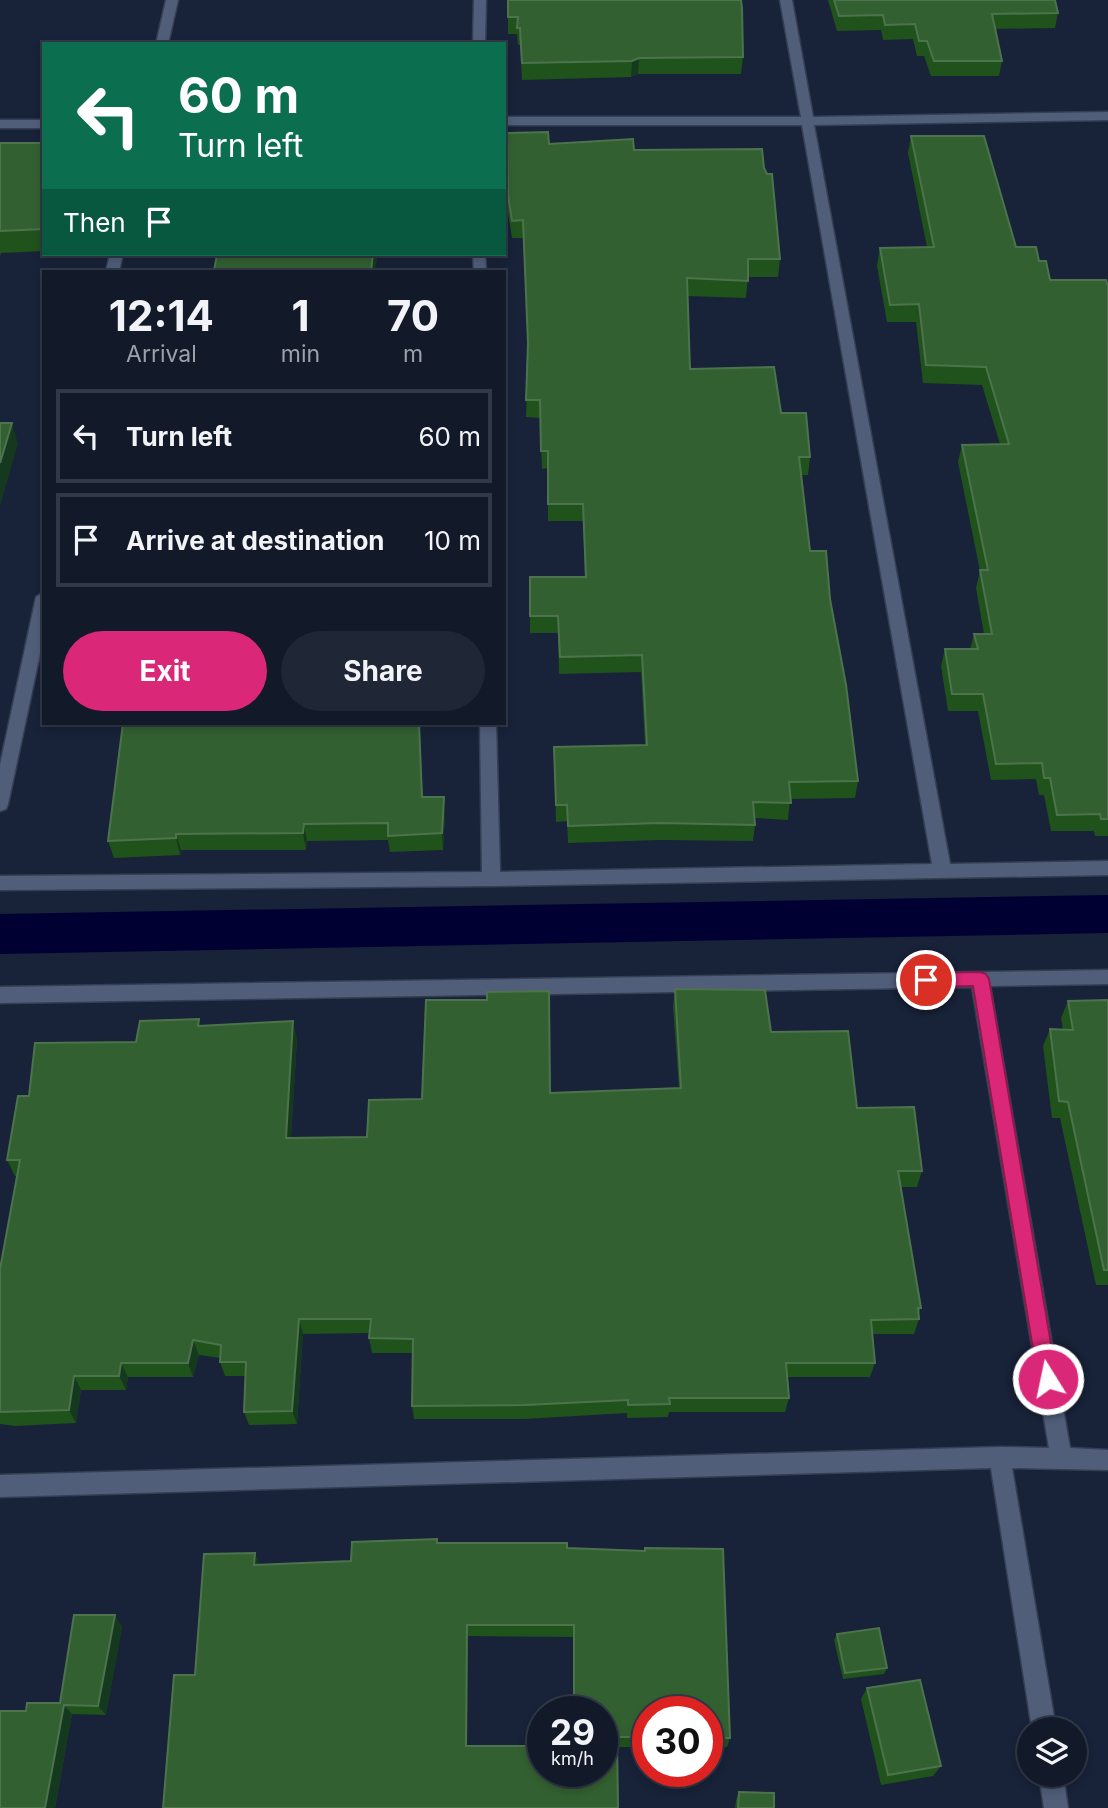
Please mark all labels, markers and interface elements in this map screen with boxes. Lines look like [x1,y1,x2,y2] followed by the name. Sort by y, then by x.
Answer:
[178,66,299,125] text: 60 m
[63,70,154,161] icon: left
[178,126,303,165] text: Turn left
[140,203,178,241] icon: arrive
[63,207,126,238] text: Then
[109,290,214,341] text: 12:14
[291,290,310,341] text: 1
[387,290,439,341] text: 70
[126,340,197,368] text: Arrival
[281,340,320,368] text: min
[403,340,423,368] text: m
[67,417,105,455] icon: left
[126,421,232,452] text: Turn left
[418,421,481,452] text: 60 m
[67,521,105,559] icon: arrive
[126,525,385,556] text: Arrive at destination
[424,525,481,556] text: 10 m
[63,631,267,711] button: Exit
[281,631,485,711] button: Share
[896,950,956,1010] pin
[907,961,945,999] icon: arrive
[1011,1342,1085,1416] position arrow
[632,1696,723,1787] speed limit sign: 30
[550,1711,595,1753] text: 29
[1017,1717,1087,1787] map controls
[1017,1717,1087,1787] button: layers
[551,1748,594,1769] text: km/h

